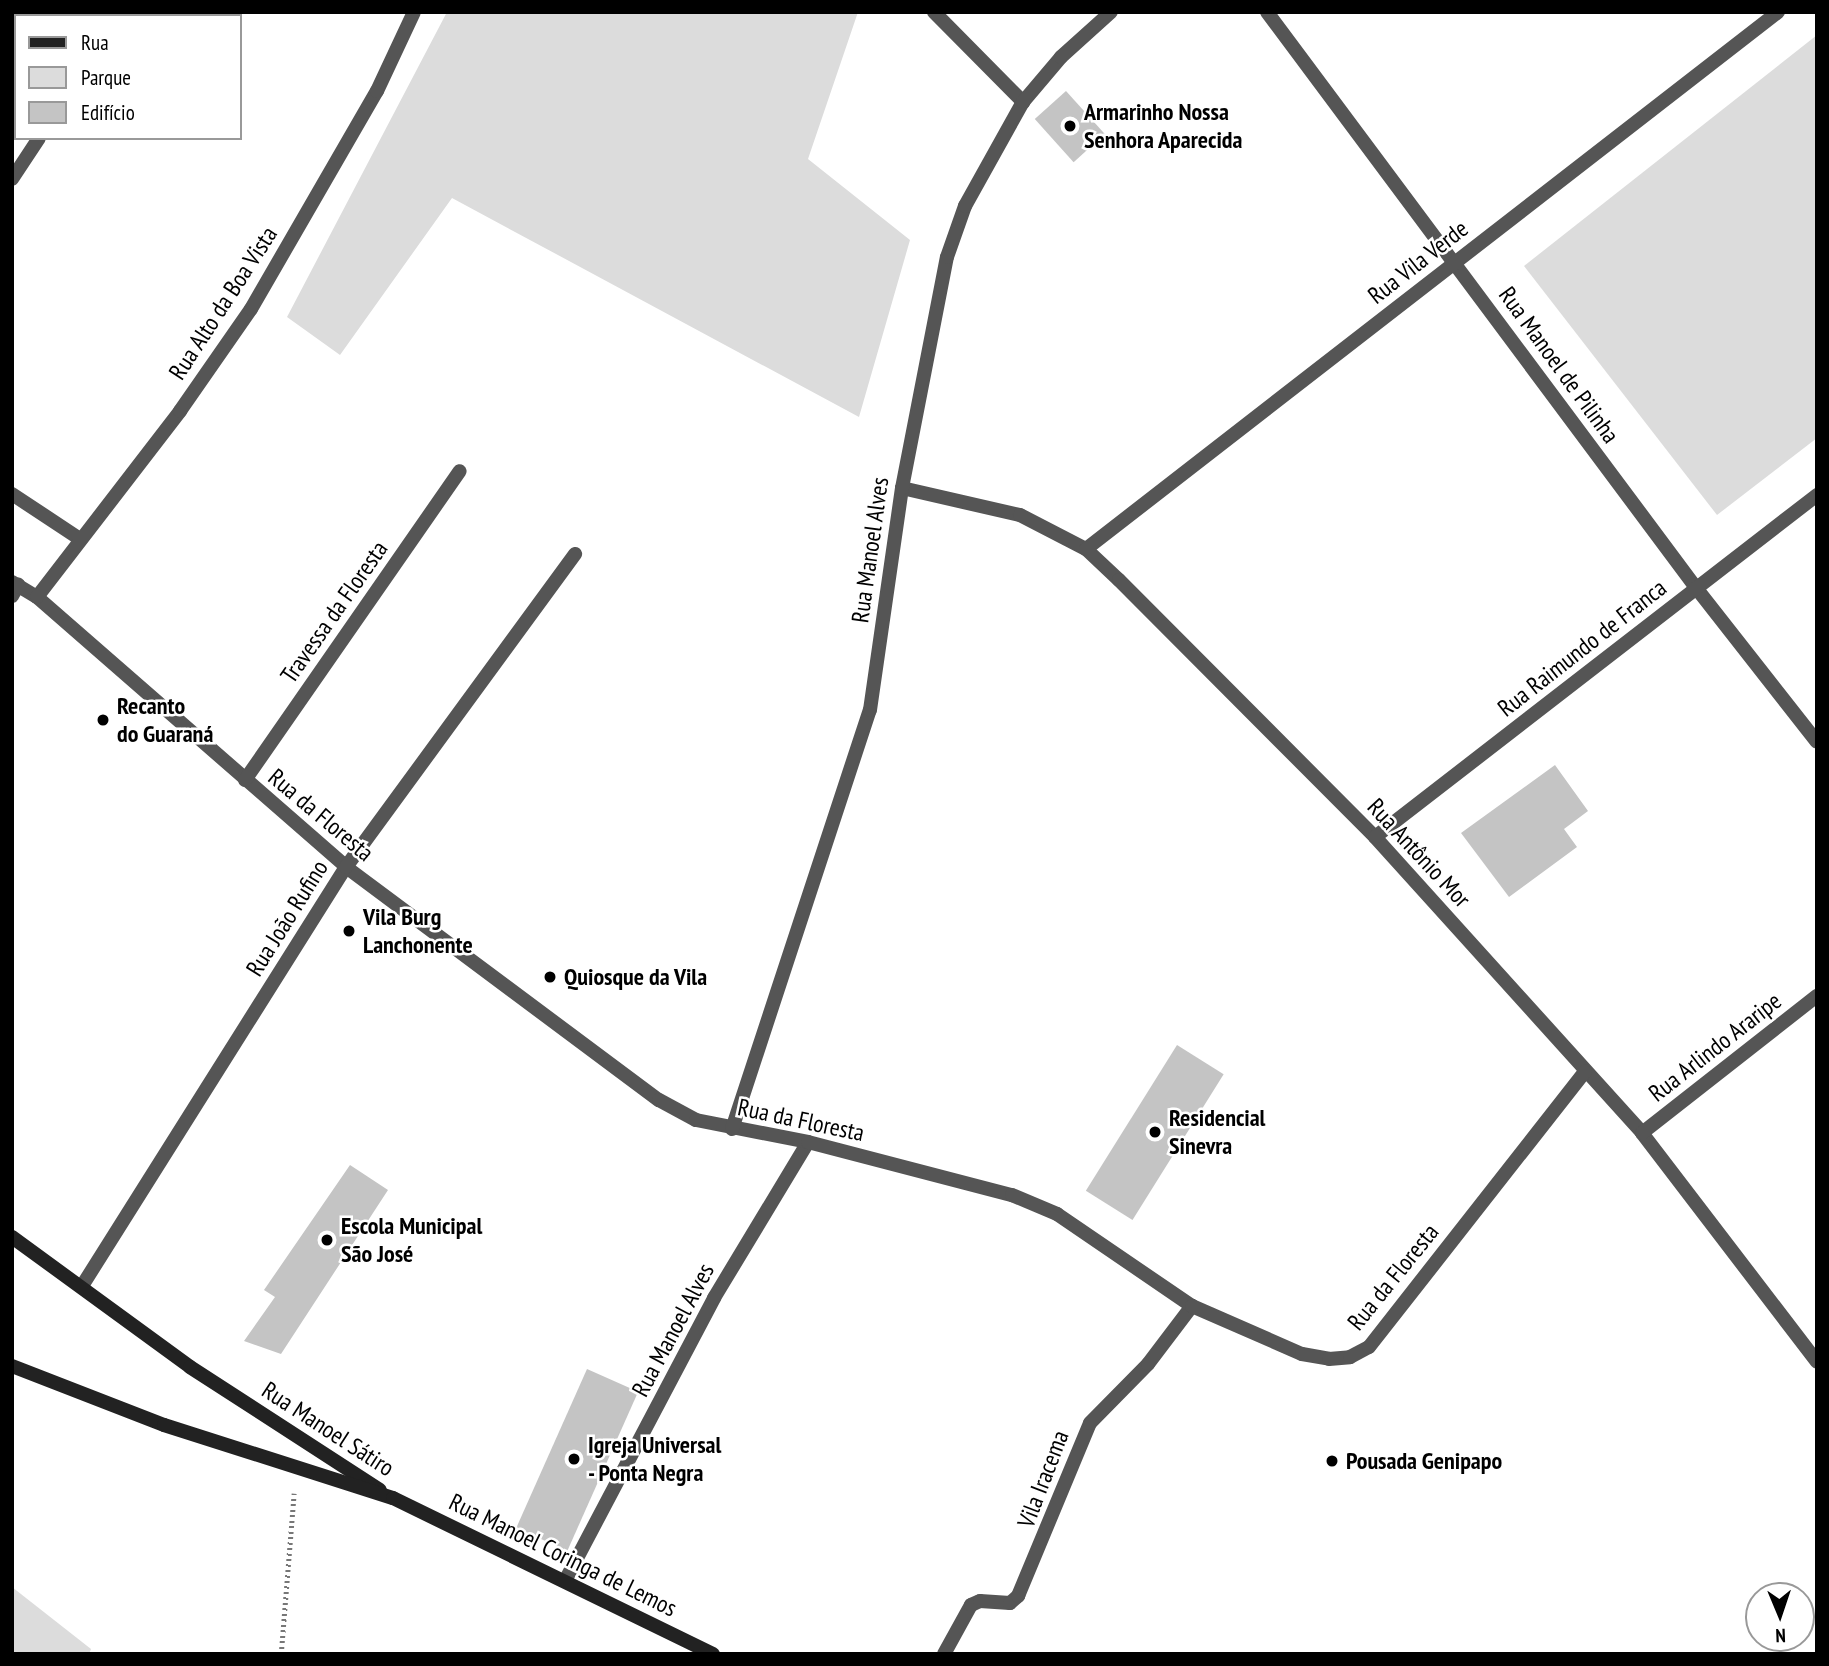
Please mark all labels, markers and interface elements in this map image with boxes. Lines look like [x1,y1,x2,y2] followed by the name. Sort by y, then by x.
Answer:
[14,14,242,140] legend
[81,29,109,56] text: Rua
[81,64,131,91] text: Parque
[1084,98,1243,154] place label: Armarinho Nossa Senhora Aparecida
[81,99,135,126] text: Edifício
[1062,118,1078,134] marker: Armarinho Nossa Senhora Aparecida
[1362,214,1474,310] street label: Rua Vila Verde
[163,221,283,385] street label: Rua Alto da Boa Vista
[1493,281,1625,449] street label: Rua Manoel de Pilinha
[845,475,895,625] street label: Rua Manoel Alves
[274,535,394,689] street label: Travessa da Floresta
[1492,573,1672,723] street label: Rua Raimundo de Franca
[117,692,214,748] place label: Recanto do Guaraná
[95,712,111,728] marker: Recanto do Guaraná
[263,763,379,867] street label: Rua da Floresta
[1361,792,1477,914] street label: Rua Antônio Mor
[240,855,334,981] street label: Rua João Rufino
[363,903,473,959] place label: Vila Burg Lanchonente
[341,923,357,939] marker: Vila Burg Lanchonente
[564,963,708,991] place label: Quiosque da Vila
[542,969,558,985] marker: Quiosque da Vila
[1643,986,1787,1108] street label: Rua Arlindo Araripe
[735,1093,867,1147] street label: Rua da Floresta
[1169,1104,1265,1160] place label: Residencial Sinevra
[1147,1124,1163,1140] marker: Residencial Sinevra
[341,1212,482,1268] place label: Escola Municipal São José
[1341,1218,1445,1336] street label: Rua da Floresta
[319,1232,335,1248] marker: Escola Municipal São José
[626,1258,720,1402] street label: Rua Manoel Alves
[257,1376,399,1482] street label: Rua Manoel Sátiro
[1011,1426,1075,1532] street label: Vila Iracema
[588,1431,721,1487] place label: Igreja Universal - Ponta Negra
[1346,1447,1502,1475] place label: Pousada Genipapo
[566,1451,582,1467] marker: Igreja Universal - Ponta Negra
[1324,1453,1340,1469] marker: Pousada Genipapo
[445,1487,681,1623] street label: Rua Manoel Coringa de Lemos
[1745,1582,1815,1652] north arrow
[1775,1624,1786,1648] text: N

